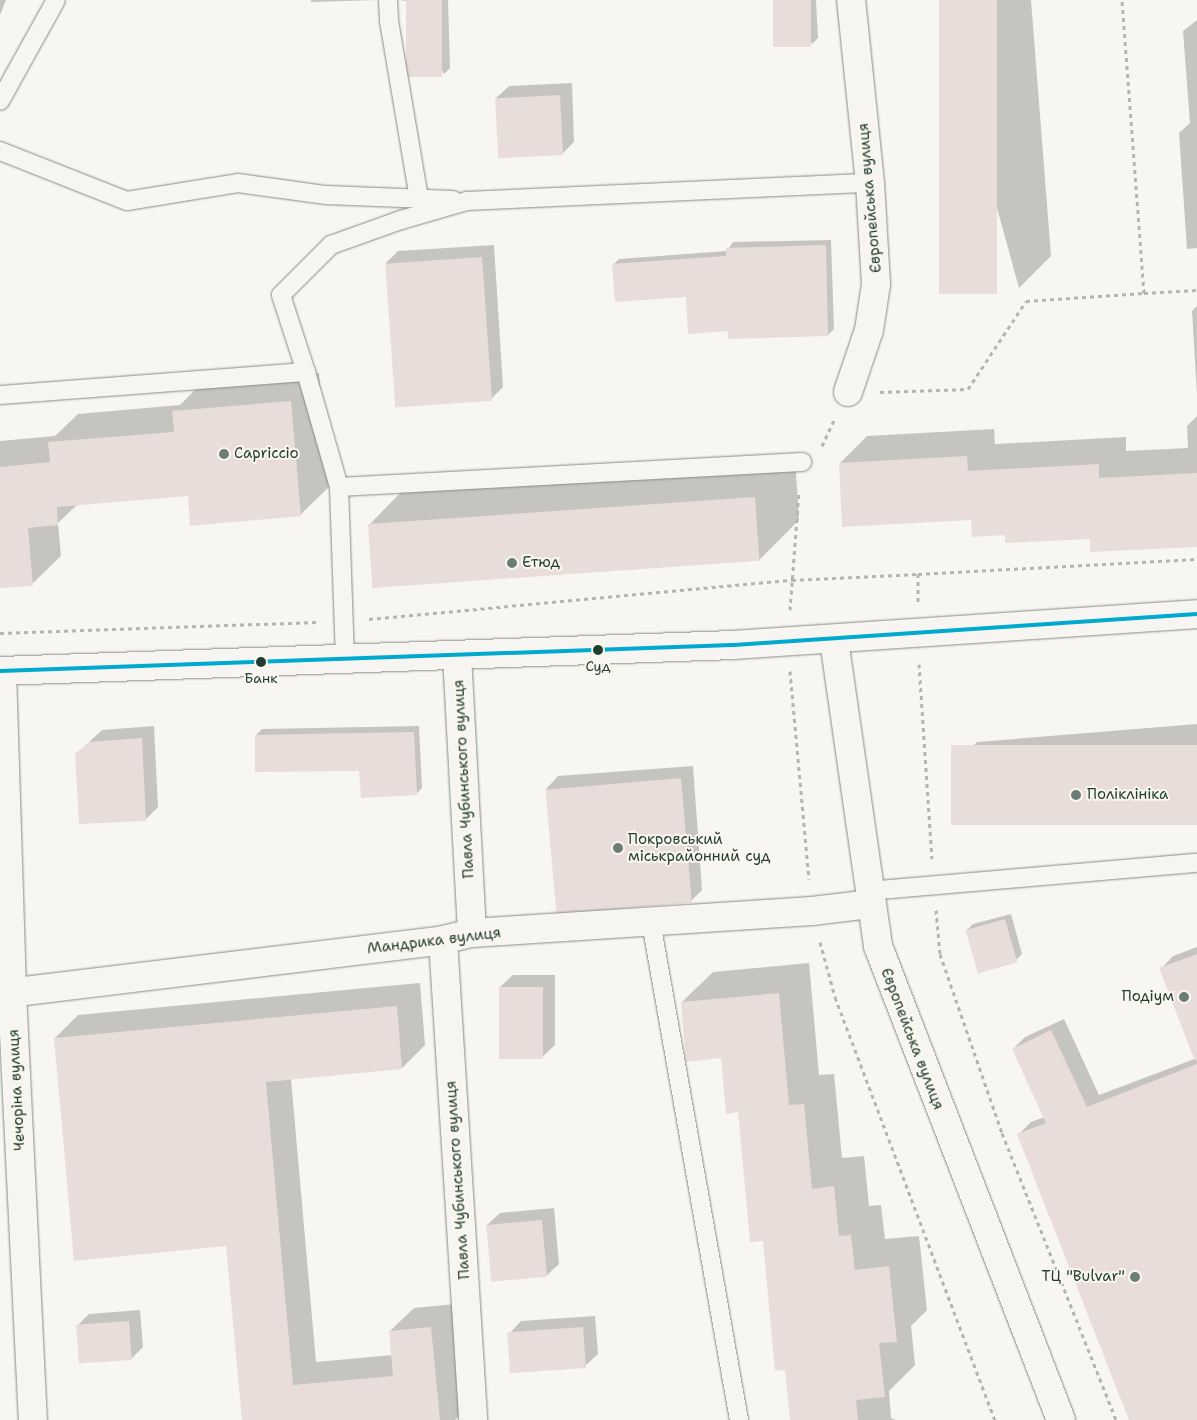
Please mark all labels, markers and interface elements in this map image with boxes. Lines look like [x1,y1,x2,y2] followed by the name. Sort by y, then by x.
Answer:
[854,122,886,274] street label: Європейська вулиця
[234,445,299,463] place label: Capriccio
[218,448,230,460] marker: Capriccio
[522,554,560,572] place label: Етюд
[506,557,518,569] marker: Етюд
[593,645,603,655] marker: Суд
[256,657,266,667] marker: Банк
[585,658,611,674] place label: Суд
[244,670,278,686] place label: Банк
[450,679,478,879] street label: Павла Чубинського вулиця
[1087,786,1168,804] place label: Поліклініка
[1069,788,1083,802] marker: Поліклініка
[628,830,771,865] place label: Покровський міськрайонний суд
[612,842,624,854] marker: Покровський міськрайонний суд
[366,924,502,958] street label: Мандрика вулиця
[877,966,947,1112] street label: Європейська вулиця
[1122,988,1174,1006] place label: Подіум
[1178,991,1190,1003] marker: Подіум
[5,1029,29,1151] street label: Чечоріна вулиця
[442,1080,474,1280] street label: Павла Чубинського вулиця
[1042,1268,1125,1286] place label: ТЦ "Bulvar"
[1129,1271,1141,1283] marker: ТЦ "Bulvar"

